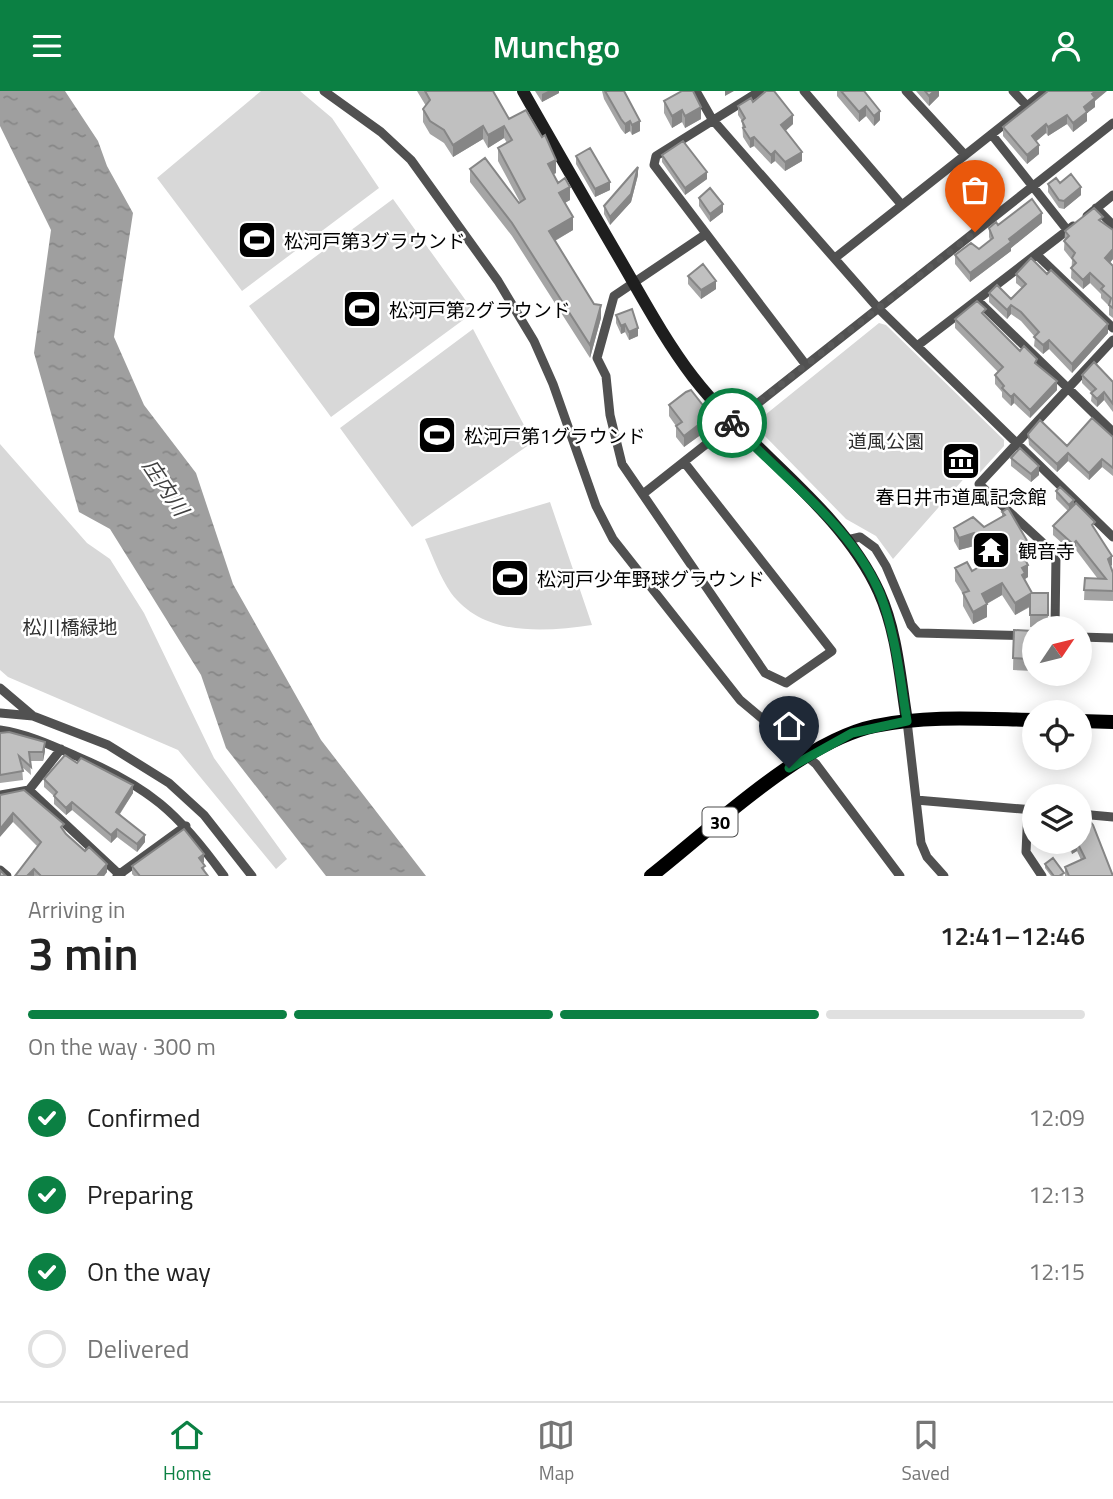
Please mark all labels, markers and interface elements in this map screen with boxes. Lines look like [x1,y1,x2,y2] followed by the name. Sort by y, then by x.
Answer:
[493,22,620,70] text: Munchgo
[28,27,66,65] icon: menu
[1047,27,1085,65] icon: person
[945,160,1005,232] pin
[956,171,994,209] icon: bag
[236,219,278,261] sports icon: 松河戸第3グラウンド
[284,226,466,255] place label: 松河戸第3グラウンド
[341,288,383,330] sports icon: 松河戸第2グラウンド
[389,295,571,324] place label: 松河戸第2グラウンド
[697,388,767,458] courier
[713,404,751,442] icon: bike
[416,414,458,456] sports icon: 松河戸第1グラウンド
[464,421,646,450] place label: 松河戸第1グラウンド
[848,426,924,455] park label: 道風公園
[940,440,982,482] museum icon: 春日井市道風記念館
[135,452,198,524] water label: 庄内川
[875,482,1047,511] place label: 春日井市道風記念館
[970,529,1012,571] temple icon: 観音寺
[1018,536,1075,565] place label: 観音寺
[489,557,531,599] sports icon: 松河戸少年野球グラウンド
[537,564,765,593] place label: 松河戸少年野球グラウンド
[22,612,118,641] park label: 松川橋緑地
[1022,616,1092,686] north arrow
[1022,616,1092,854] map controls
[759,696,819,768] pin
[1022,700,1092,770] button: locate
[770,707,808,745] icon: home
[1022,784,1092,854] button: layers
[702,807,738,837] road number: 30
[28,892,125,927] text: Arriving in
[940,916,1085,955] text: 12:41–12:46
[28,918,139,988] text: 3 min
[28,1029,216,1064] text: On the way · 300 m
[87,1098,201,1137] text: Confirmed
[28,1099,66,1137] icon: check
[1028,1100,1085,1135] text: 12:09
[87,1175,193,1214] text: Preparing
[28,1176,66,1214] icon: check
[1028,1177,1085,1212] text: 12:13
[87,1252,211,1291] text: On the way
[28,1253,66,1291] icon: check
[1028,1254,1085,1289] text: 12:15
[87,1329,190,1368] text: Delivered
[163,1416,211,1487] tab: Home
[537,1416,575,1487] tab: Map
[902,1416,950,1487] tab: Saved

